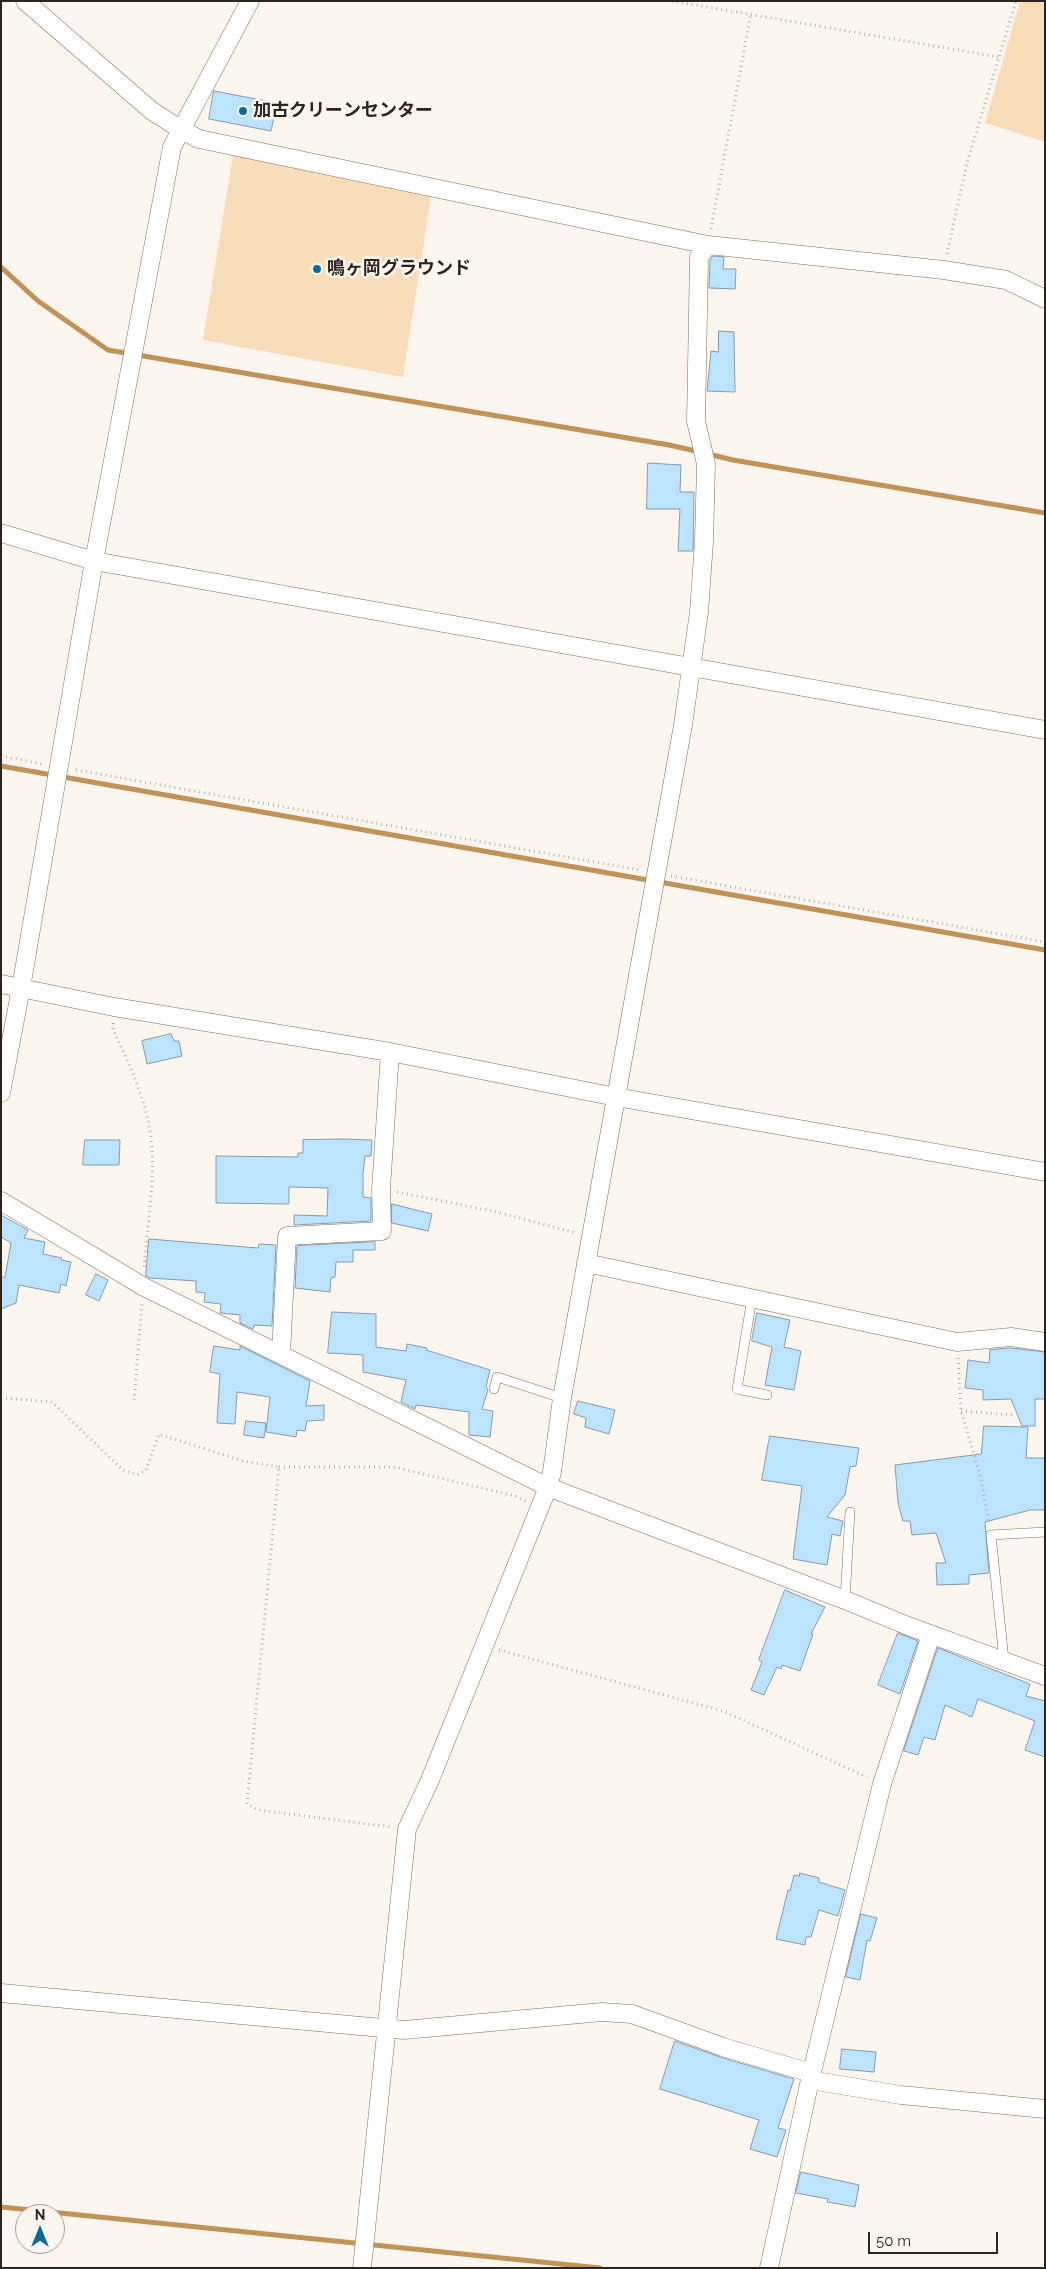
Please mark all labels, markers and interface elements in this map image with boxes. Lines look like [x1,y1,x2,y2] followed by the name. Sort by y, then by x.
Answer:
[253,100,433,122] place label: 加古クリーンセンター
[237,105,249,117] marker: 加古クリーンセンター
[327,258,471,280] place label: 鳴ヶ岡グラウンド
[311,263,323,275] marker: 鳴ヶ岡グラウンド
[15,2204,65,2254] north arrow
[35,2207,45,2223] text: N
[871,2222,1001,2254] scale bar
[876,2232,911,2250] text: 50 m

